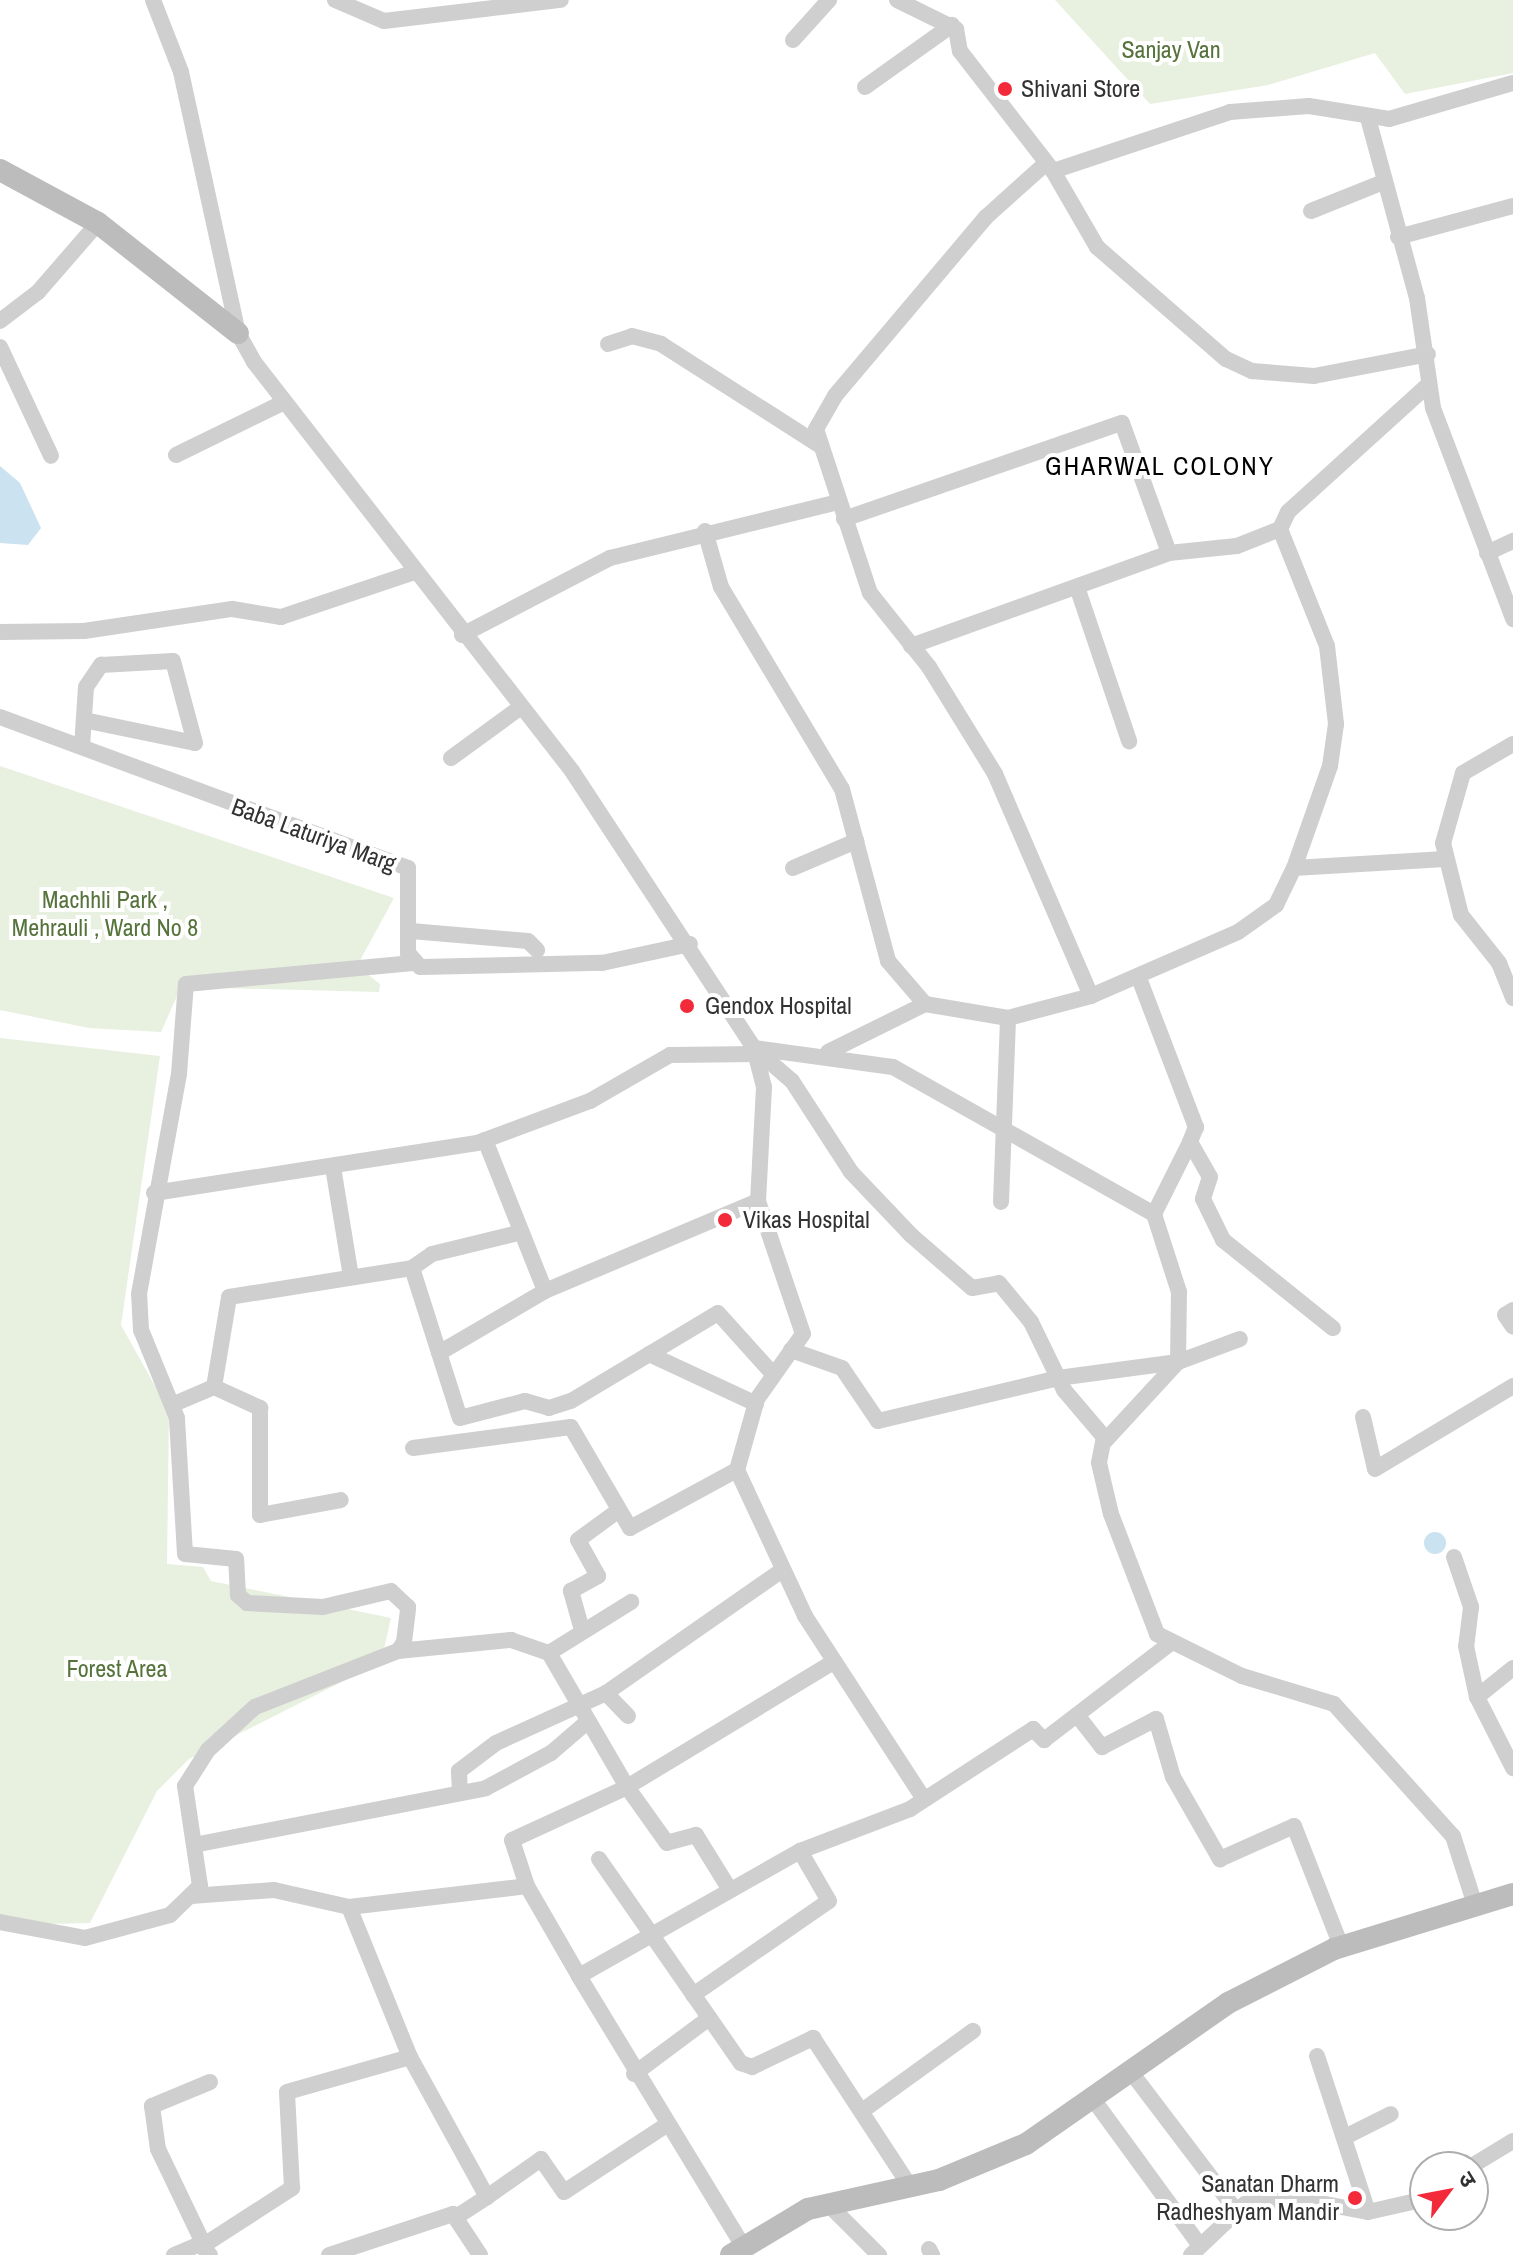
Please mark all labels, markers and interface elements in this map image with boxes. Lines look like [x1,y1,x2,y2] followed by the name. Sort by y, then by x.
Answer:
[1121,36,1221,64] park label: Sanjay Van
[1021,75,1140,103] place label: Shivani Store
[996,80,1014,98] marker: Shivani Store
[1045,450,1275,482] district label: GHARWAL COLONY
[228,792,400,878] street label: Baba Laturiya Marg
[12,886,198,942] park label: Machhli Park , Mehrauli , Ward No 8
[705,992,852,1020] place label: Gendox Hospital
[676,995,698,1017] marker: Gendox Hospital
[743,1206,870,1234] place label: Vikas Hospital
[714,1209,736,1231] marker: Vikas Hospital
[66,1655,168,1683] park label: Forest Area
[1409,2151,1489,2231] north arrow
[1452,2166,1484,2193] text: उ
[1156,2170,1339,2226] place label: Sanatan Dharm Radheshyam Mandir
[1346,2189,1364,2207] marker: Sanatan Dharm Radheshyam Mandir

